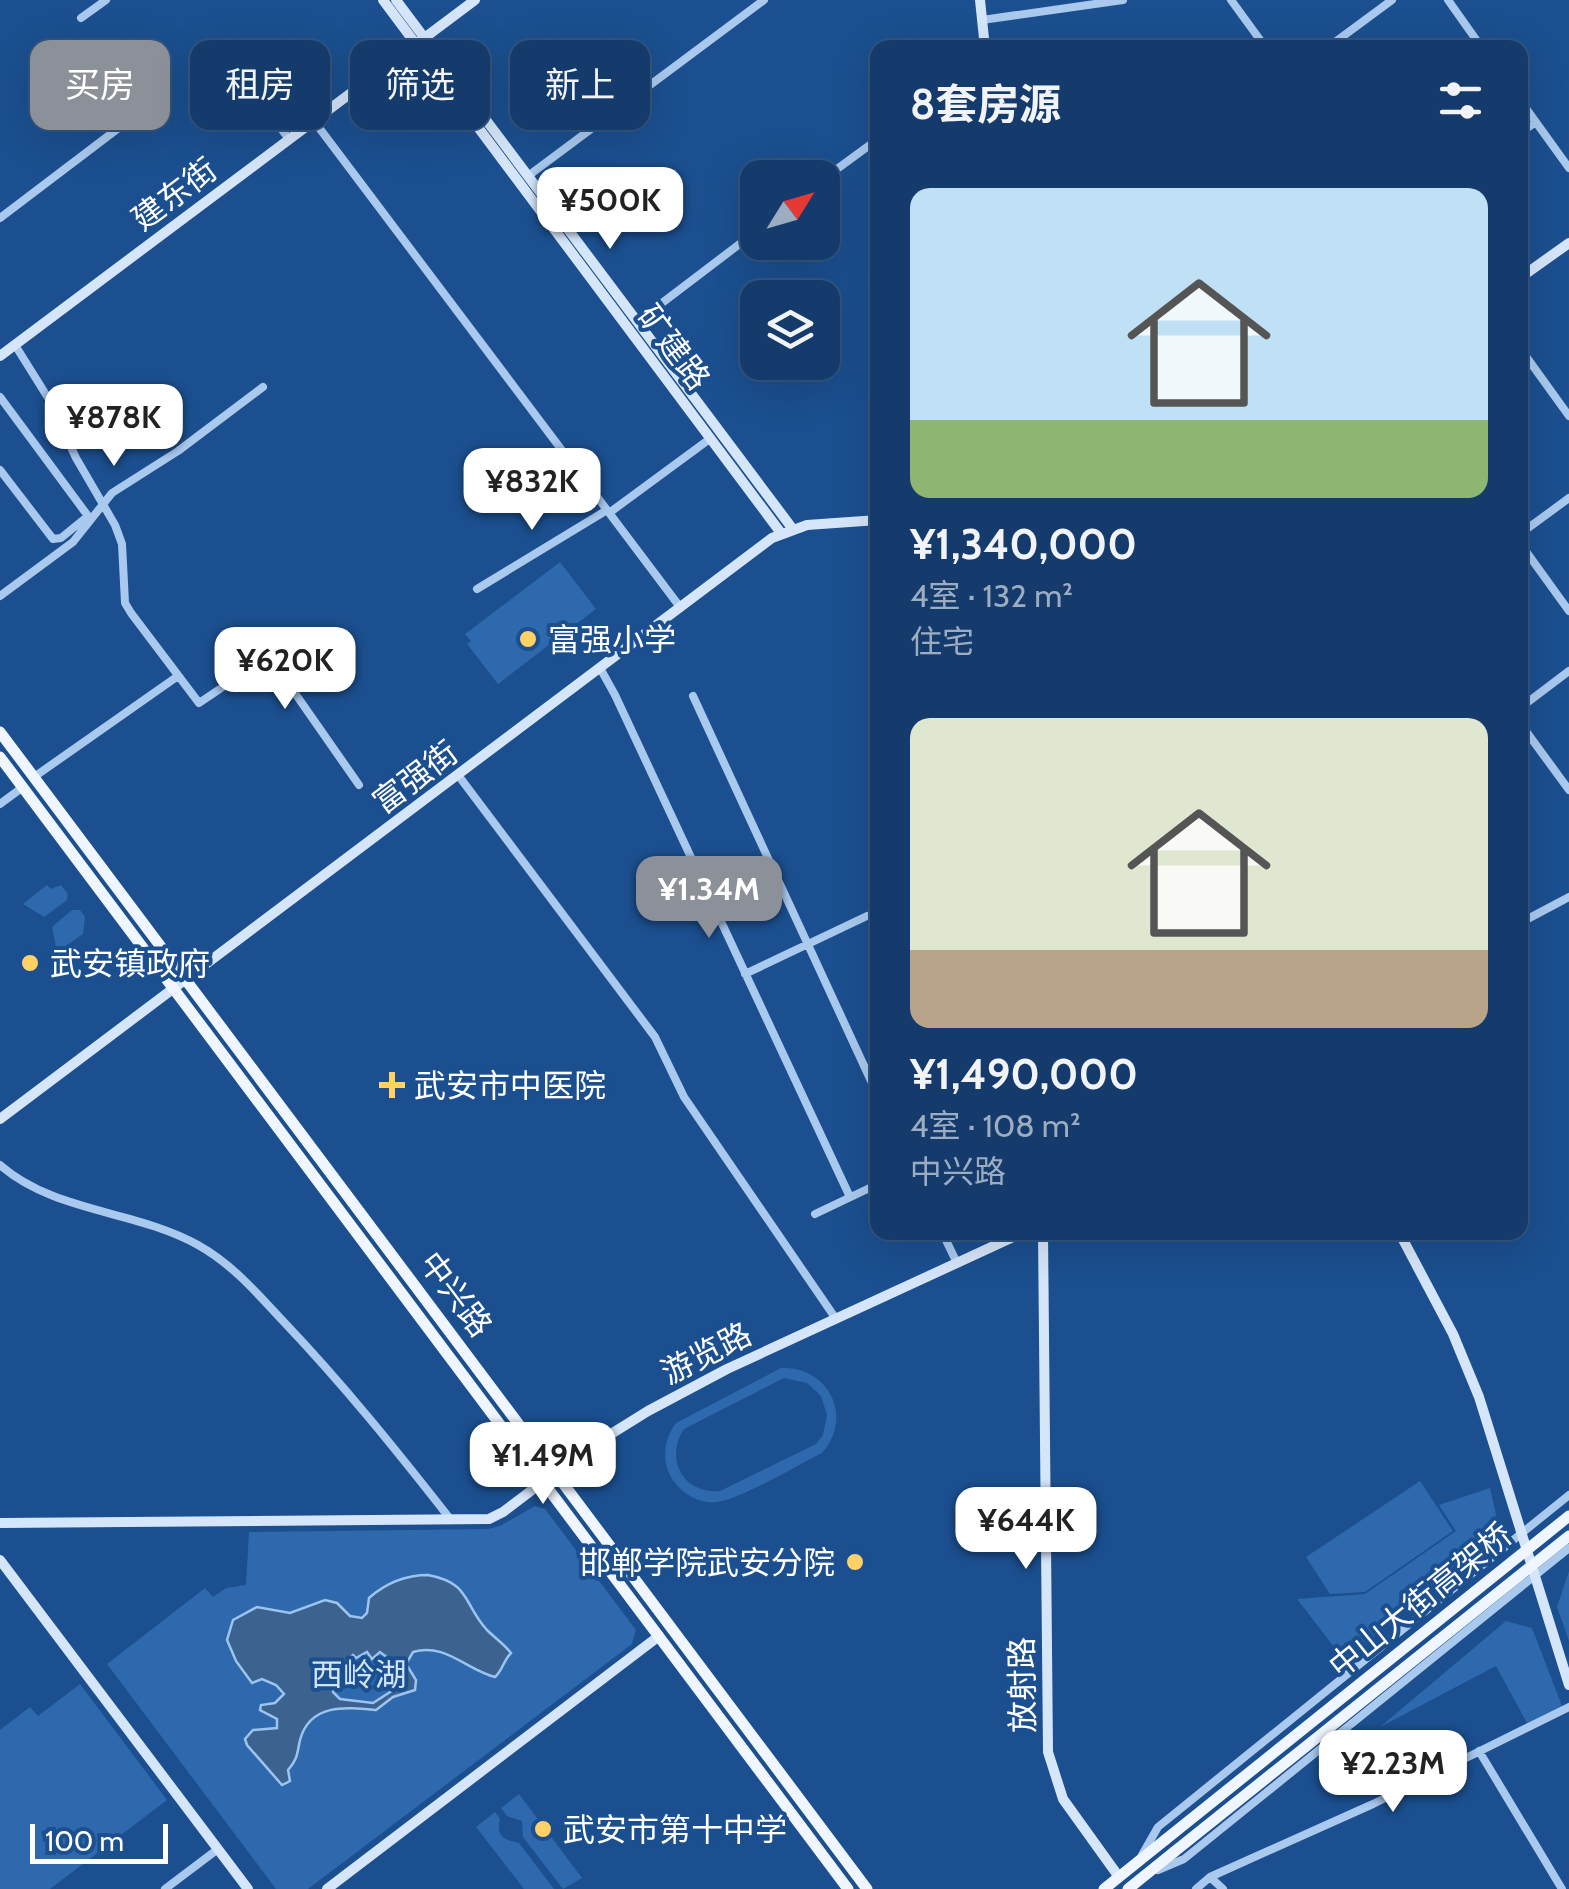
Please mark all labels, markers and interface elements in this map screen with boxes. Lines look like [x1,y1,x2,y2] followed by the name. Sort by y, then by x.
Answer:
[30,40,170,130] chip: 买房
[190,40,330,130] chip: 租房
[350,40,490,130] chip: 筛选
[510,40,650,130] chip: 新上
[1433,73,1488,128] icon: filters
[910,78,1061,130] text: 8套房源
[124,150,224,238] street label: 建东街
[740,160,840,260] north arrow
[740,160,840,380] map controls
[540,167,680,252] pin: ¥500K
[559,180,661,219] text: ¥500K
[1109,253,1289,433] icon: home
[740,280,840,380] button: layers
[630,297,718,397] street label: 矿建路
[44,384,184,469] pin: ¥878K
[67,397,161,436] text: ¥878K
[462,448,602,533] pin: ¥832K
[486,461,578,500] text: ¥832K
[910,518,1137,570] text: ¥1,340,000
[910,576,1073,615] text: 4室 · 132 m²
[548,620,676,659] place label: 富强小学
[910,622,974,661] text: 住宅
[215,627,355,712] pin: ¥620K
[517,628,539,650] marker: 富强小学
[237,640,333,679] text: ¥620K
[365,733,465,821] street label: 富强街
[1109,783,1289,963] icon: home
[628,856,790,941] pin: ¥1.34M
[658,869,760,908] text: ¥1.34M
[50,944,210,983] place label: 武安镇政府
[19,952,41,974] marker: 武安镇政府
[910,1048,1138,1100] text: ¥1,490,000
[414,1066,606,1105] place label: 武安市中医院
[379,1072,405,1098] marker: 武安市中医院
[910,1106,1081,1145] text: 4室 · 108 m²
[910,1152,1006,1191] text: 中兴路
[412,1244,500,1344] street label: 中兴路
[654,1314,758,1392] street label: 游览路
[462,1422,624,1507] pin: ¥1.49M
[492,1435,594,1474] text: ¥1.49M
[956,1487,1096,1572] pin: ¥644K
[977,1500,1075,1539] text: ¥644K
[1321,1514,1519,1686] street label: 中山大街高架桥
[579,1543,835,1582] place label: 邯郸学院武安分院
[844,1551,866,1573] marker: 邯郸学院武安分院
[1002,1637,1042,1733] street label: 放射路
[311,1655,407,1694] park label: 西岭湖
[1312,1730,1474,1815] pin: ¥2.23M
[1341,1743,1445,1782] text: ¥2.23M
[563,1810,787,1849] place label: 武安市第十中学
[532,1818,554,1840] marker: 武安市第十中学
[30,1819,168,1864] scale bar
[45,1824,124,1858] text: 100 m

